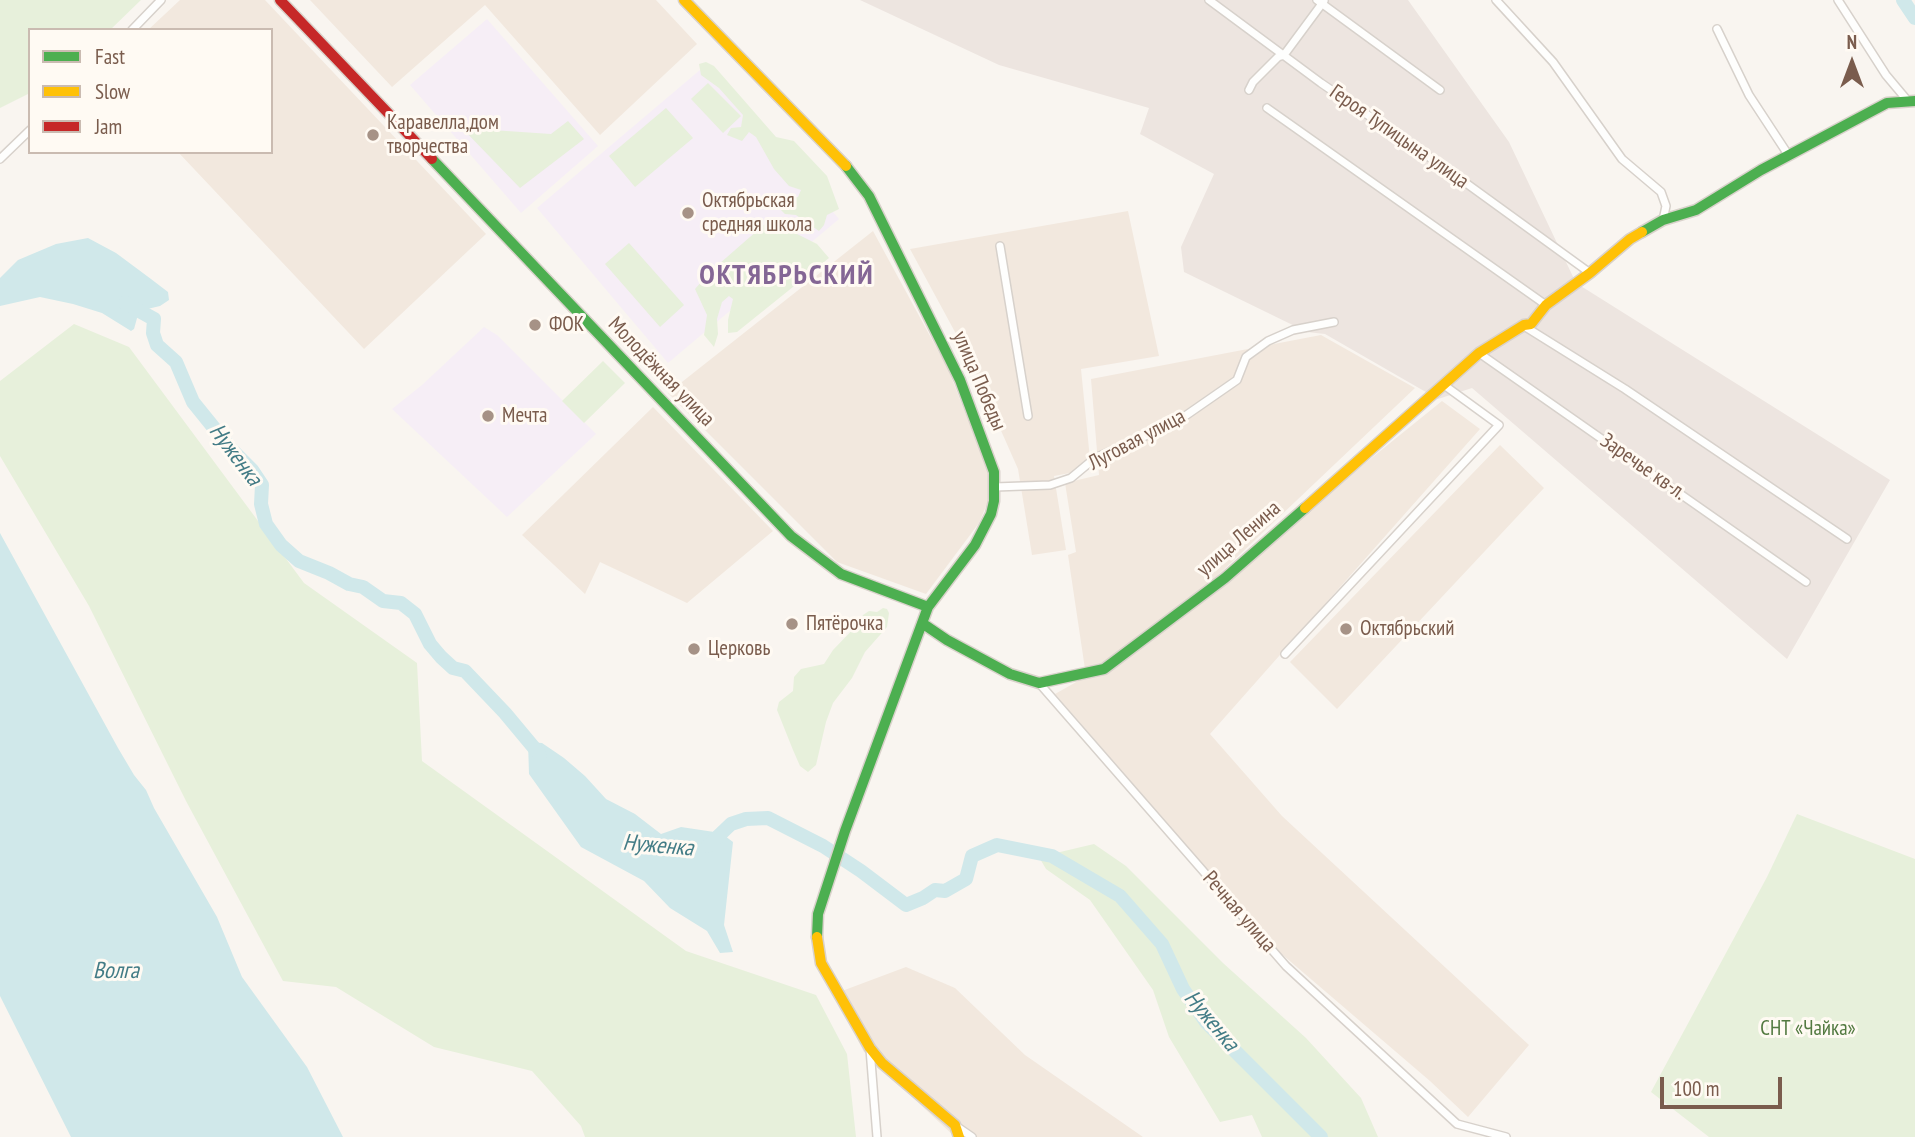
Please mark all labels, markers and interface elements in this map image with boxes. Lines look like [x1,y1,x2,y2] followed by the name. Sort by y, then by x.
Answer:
[28,28,273,154] legend
[1817,28,1887,98] north arrow
[1847,30,1857,54] text: N
[95,43,125,70] text: Fast
[95,78,130,105] text: Slow
[1325,80,1473,194] street label: Героя Тупицына улица
[387,110,499,160] place label: Каравелла,дом творчества
[95,113,122,140] text: Jam
[365,127,381,143] marker: Каравелла,дом творчества
[702,188,812,238] place label: Октябрьская средняя школа
[680,205,696,221] marker: Октябрьская средняя школа
[701,259,873,293] district label: ОКТЯБРЬСКИЙ
[549,312,584,338] place label: ФОК
[603,312,719,432] street label: Молодёжная улица
[527,317,543,333] marker: ФОК
[947,327,1011,435] street label: улица Победы
[502,403,547,429] place label: Мечта
[1084,404,1190,476] street label: Луговая улица
[480,408,496,424] marker: Мечта
[203,418,267,492] water label: Нуженка
[1595,428,1691,506] street label: Заречье кв-л.
[1192,496,1286,582] street label: улица Ленина
[806,611,883,637] place label: Пятёрочка
[784,616,800,632] marker: Пятёрочка
[1360,616,1454,642] place label: Октябрьский
[1338,621,1354,637] marker: Октябрьский
[708,636,770,662] place label: Церковь
[686,641,702,657] marker: Церковь
[622,829,694,863] water label: Нуженка
[1197,866,1281,958] street label: Речная улица
[93,957,139,985] water label: Волга
[1178,985,1244,1057] water label: Нуженка
[1760,1016,1856,1042] park label: СНТ «Чайка»
[1663,1064,1786,1108] scale bar
[1673,1075,1719,1102] text: 100 m

